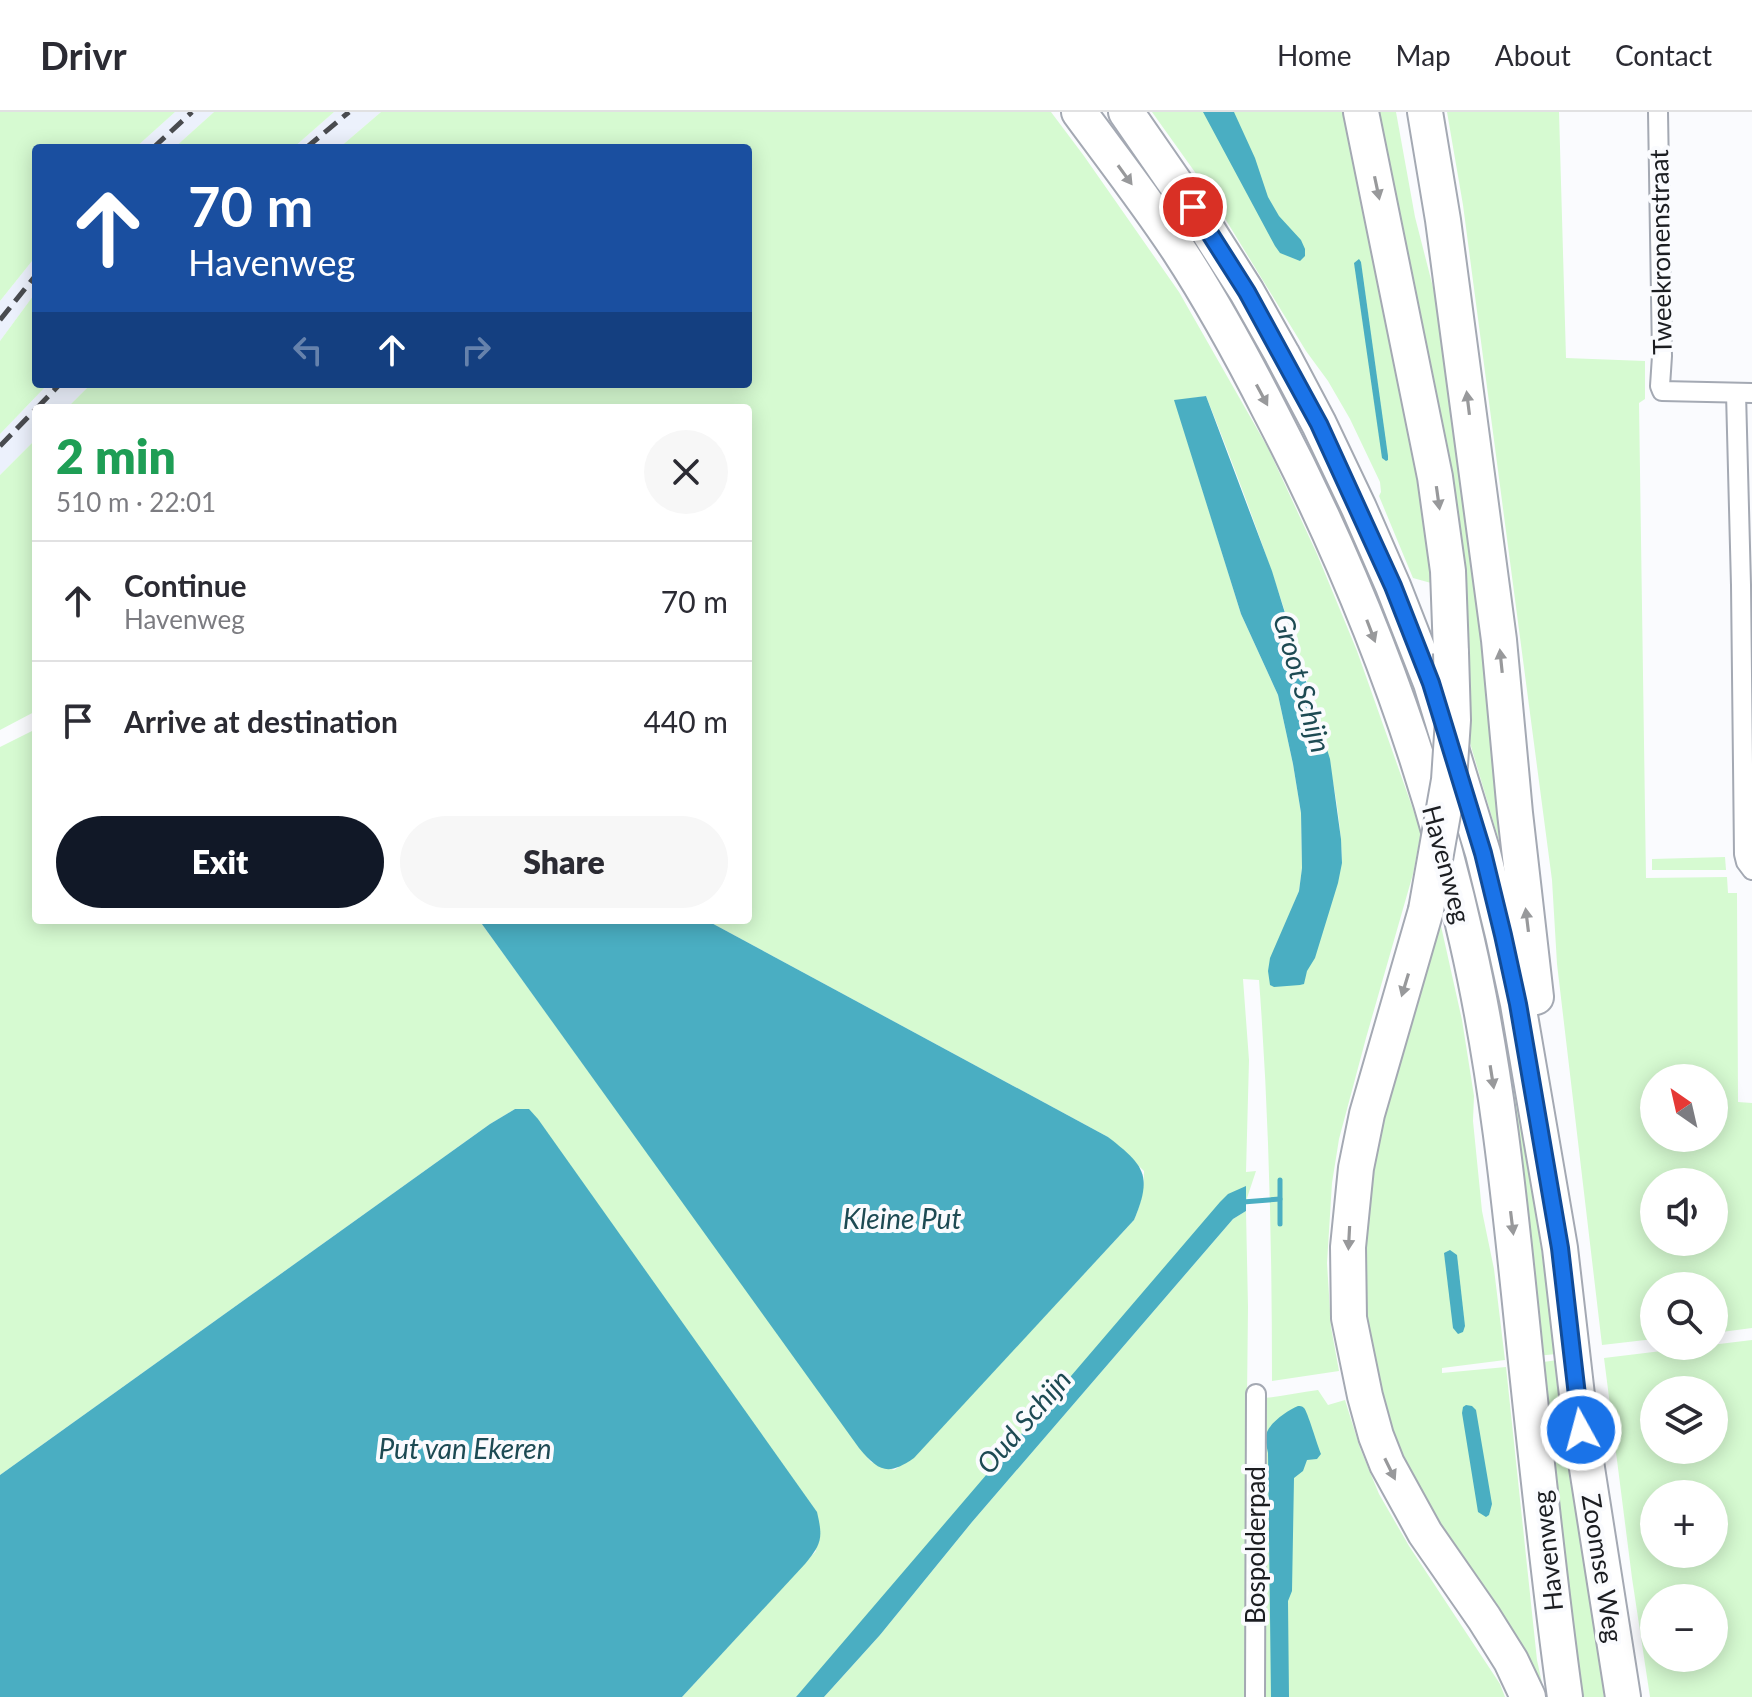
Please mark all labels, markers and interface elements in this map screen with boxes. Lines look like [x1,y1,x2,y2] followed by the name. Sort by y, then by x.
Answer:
[40,32,127,78] text: Drivr
[1277,38,1352,72] text: Home
[1396,38,1451,72] text: Map
[1495,38,1571,72] text: About
[1615,38,1712,72] text: Contact
[1642,148,1678,355] street label: Tweekronenstraat
[1117,164,1132,185] one-way arrow
[188,172,313,239] text: 70 m
[1159,173,1227,241] pin
[56,176,160,280] icon: ahead
[1371,176,1384,201] one-way arrow
[1171,185,1215,229] icon: arrive
[188,240,355,284] text: Havenweg
[286,328,330,372] icon: left
[370,328,414,372] icon: ahead
[454,328,498,372] icon: right
[1256,384,1269,407] one-way arrow
[1461,390,1474,415] one-way arrow
[56,427,176,484] text: 2 min
[644,430,728,514] button: close
[56,486,216,518] text: 510 m · 22:01
[1431,486,1444,511] one-way arrow
[124,567,247,603] text: Continue
[56,579,100,623] icon: ahead
[661,583,728,619] text: 70 m
[124,603,245,635] text: Havenweg
[1267,610,1339,756] water label: Groot Schijn
[1365,619,1378,643] one-way arrow
[1495,648,1508,673] one-way arrow
[56,699,100,743] icon: arrive
[124,703,398,739] text: Arrive at destination
[643,703,728,739] text: 440 m
[1416,802,1478,926] street label: Havenweg
[56,816,384,908] button: Exit
[400,816,728,908] button: Share
[1521,907,1534,932] one-way arrow
[1398,974,1411,998] one-way arrow
[1640,1064,1728,1152] north arrow
[1640,1064,1728,1672] map controls
[1486,1065,1499,1090] one-way arrow
[1640,1168,1728,1256] button: sound
[843,1201,961,1235] water label: Kleine Put
[1506,1211,1519,1236] one-way arrow
[1342,1226,1355,1251] one-way arrow
[1640,1272,1728,1360] button: search
[969,1362,1077,1480] water label: Oud Schijn
[1640,1376,1728,1464] button: layers
[1539,1388,1623,1472] position arrow
[378,1431,552,1465] water label: Put van Ekeren
[1383,1458,1397,1481] one-way arrow
[1239,1466,1271,1624] street label: Bospolderpad
[1640,1480,1728,1568] button: +
[1525,1489,1569,1613] street label: Havenweg
[1575,1491,1631,1645] street label: Zoomse Weg
[1640,1584,1728,1672] button: −

